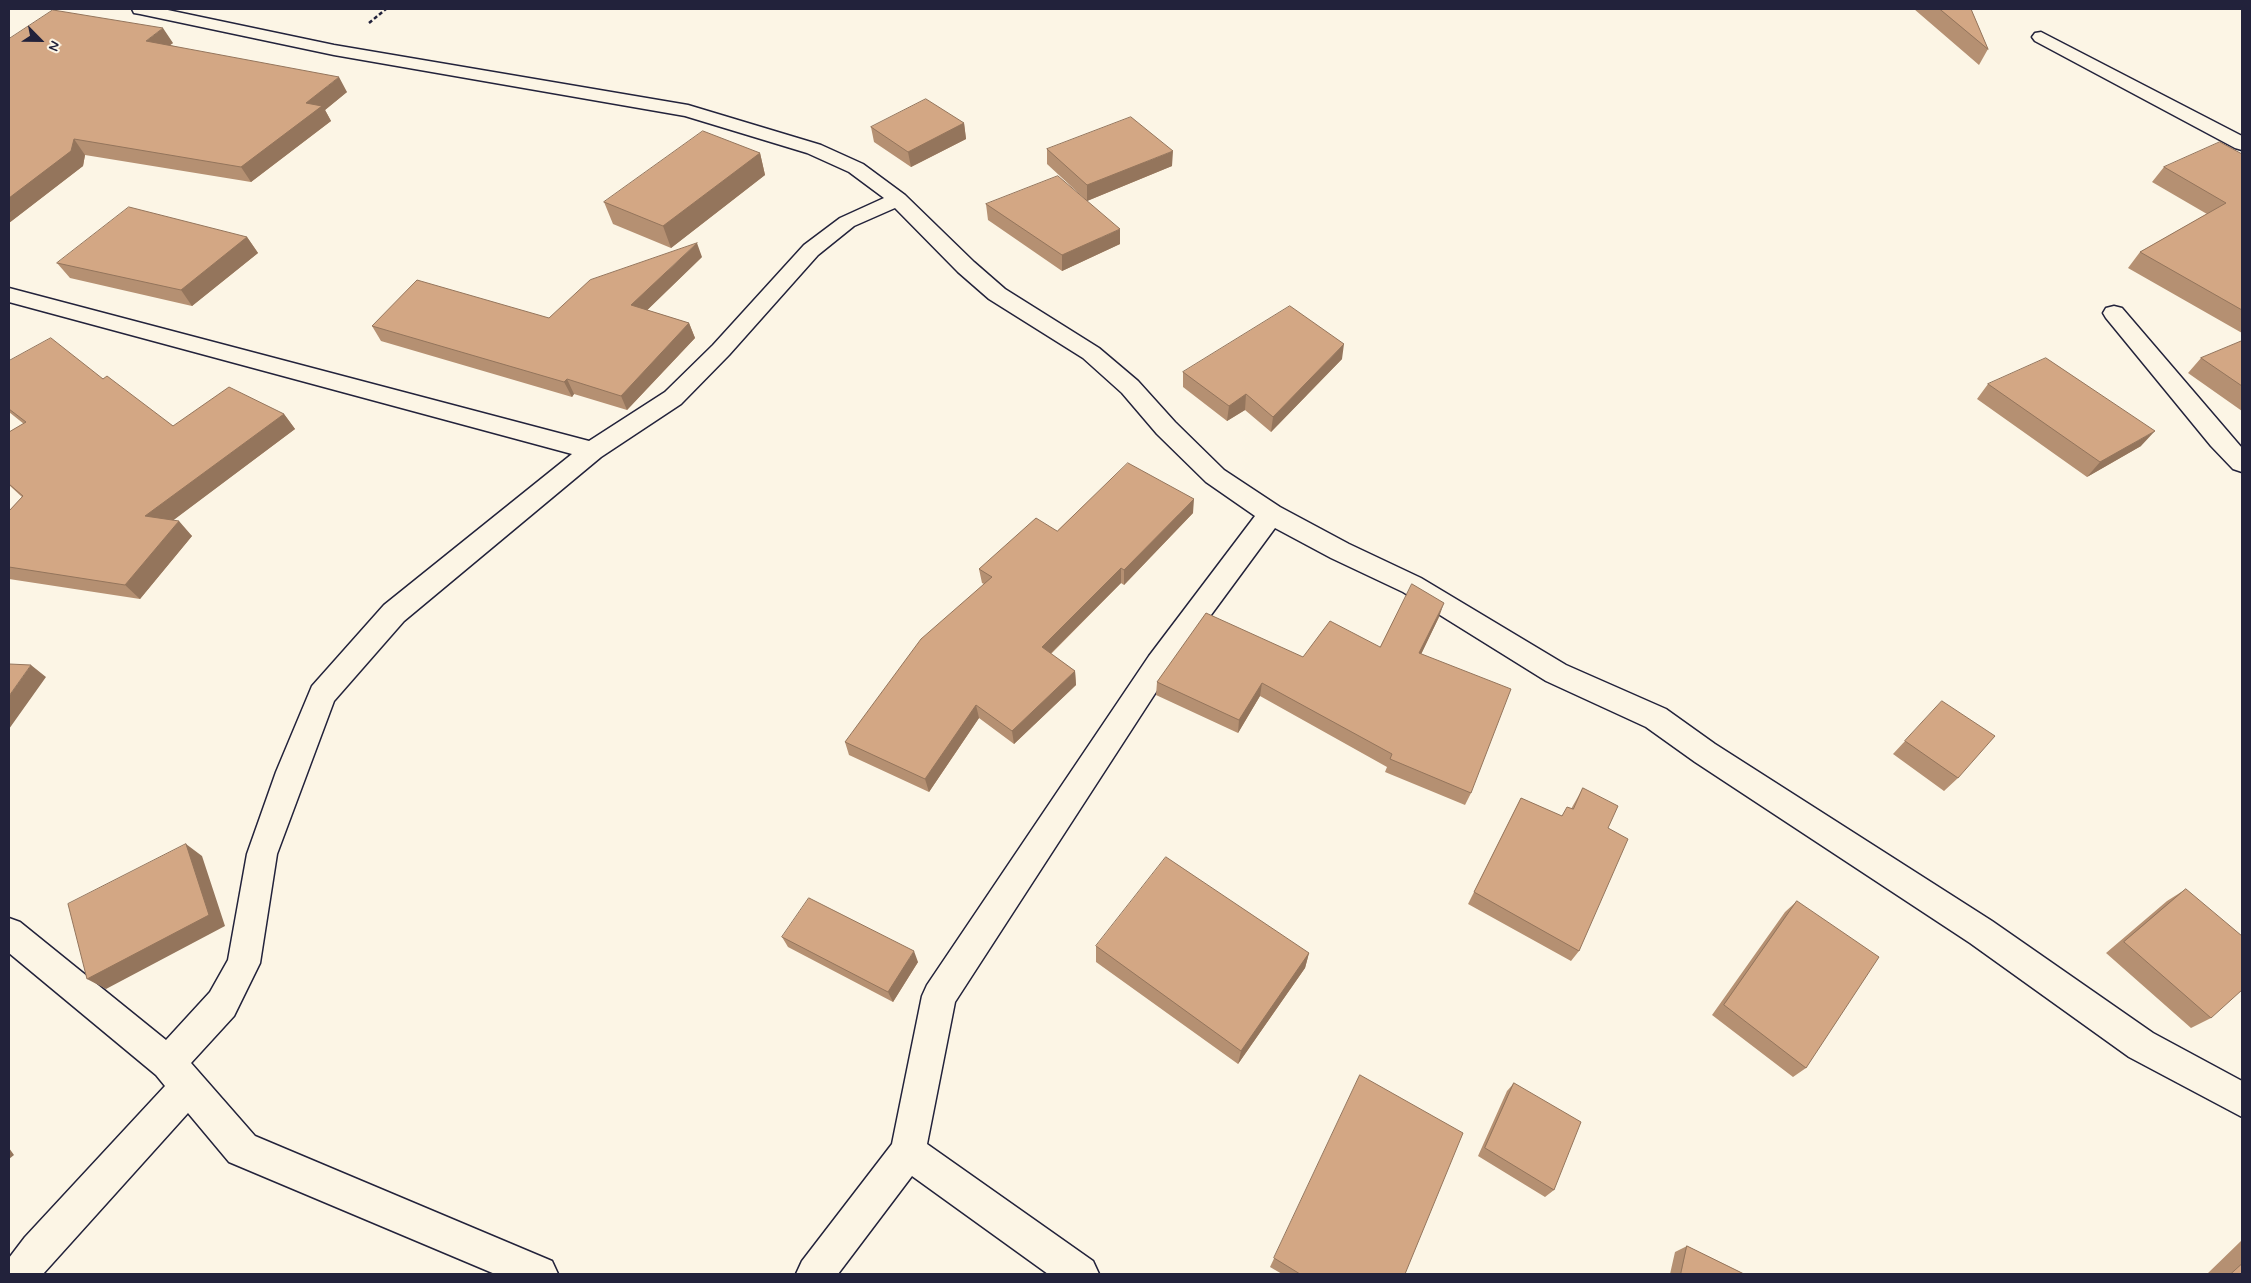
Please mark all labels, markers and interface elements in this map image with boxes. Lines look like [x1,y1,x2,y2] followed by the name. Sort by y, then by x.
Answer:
[15,15,65,65] north arrow
[44,38,64,54] text: N

